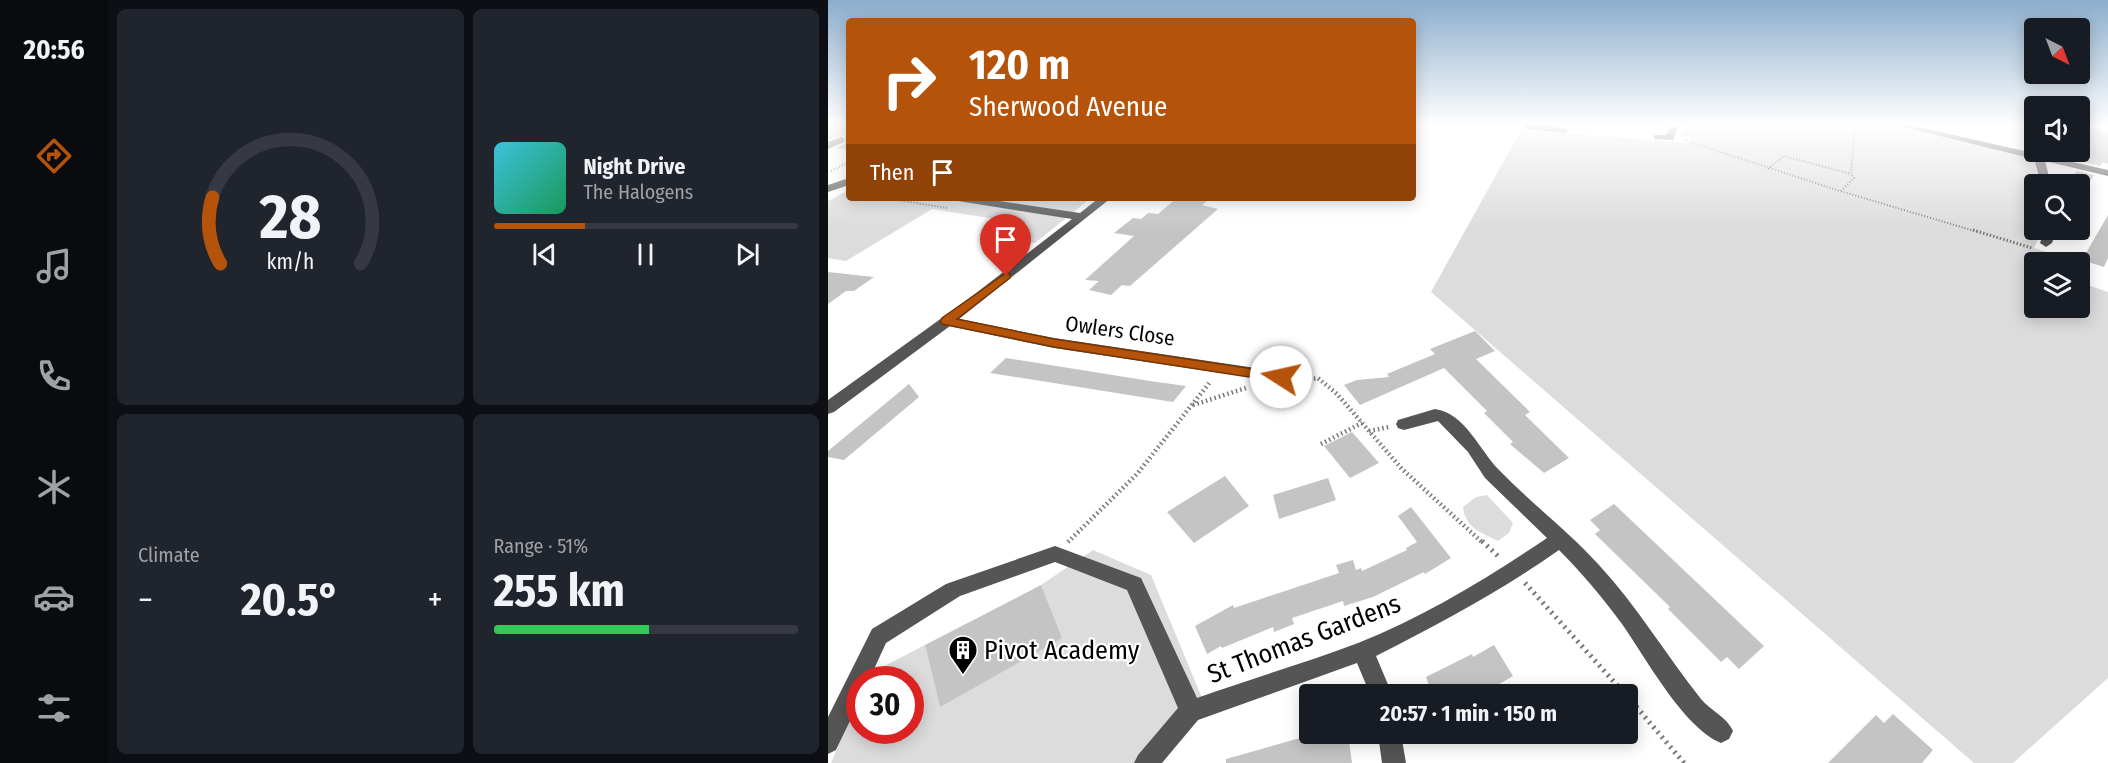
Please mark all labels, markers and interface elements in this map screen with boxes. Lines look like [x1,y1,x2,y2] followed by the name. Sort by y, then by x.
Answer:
[2024,18,2090,84] north arrow
[2024,18,2090,318] map controls
[23,34,85,66] text: 20:56
[969,40,1070,90] text: 120 m
[870,42,948,120] icon: right
[969,91,1167,123] text: Sherwood Avenue
[2024,96,2090,162] button: sound
[33,135,75,177] icon: directions
[584,153,685,180] text: Night Drive
[926,156,959,189] icon: arrive
[870,159,914,186] text: Then
[2024,174,2090,240] button: search
[258,180,321,255] text: 28
[584,180,693,204] text: The Halogens
[980,214,1031,276] pin
[989,223,1022,256] icon: arrive
[528,238,561,271] icon: previous
[629,238,662,271] icon: pause
[731,238,764,271] icon: next
[33,245,75,287] icon: music
[266,249,314,275] text: km/h
[2024,252,2090,318] button: layers
[1064,310,1176,352] street label: Owlers Close
[1249,345,1313,409] position arrow
[33,355,75,397] icon: phone
[33,466,75,508] icon: climate
[494,534,588,558] text: Range · 51%
[138,543,200,567] text: Climate
[494,564,625,618] text: 255 km
[241,573,340,627] text: 20.5°
[33,576,75,618] icon: car
[138,580,153,620] text: −
[427,580,442,620] text: +
[1203,588,1405,690] street label: St Thomas Gardens
[947,634,979,676] building icon: Pivot Academy
[984,635,1140,666] place label: Pivot Academy
[846,666,924,744] speed limit sign: 30
[33,687,75,729] icon: filters
[1380,700,1557,727] text: 20:57 · 1 min · 150 m

